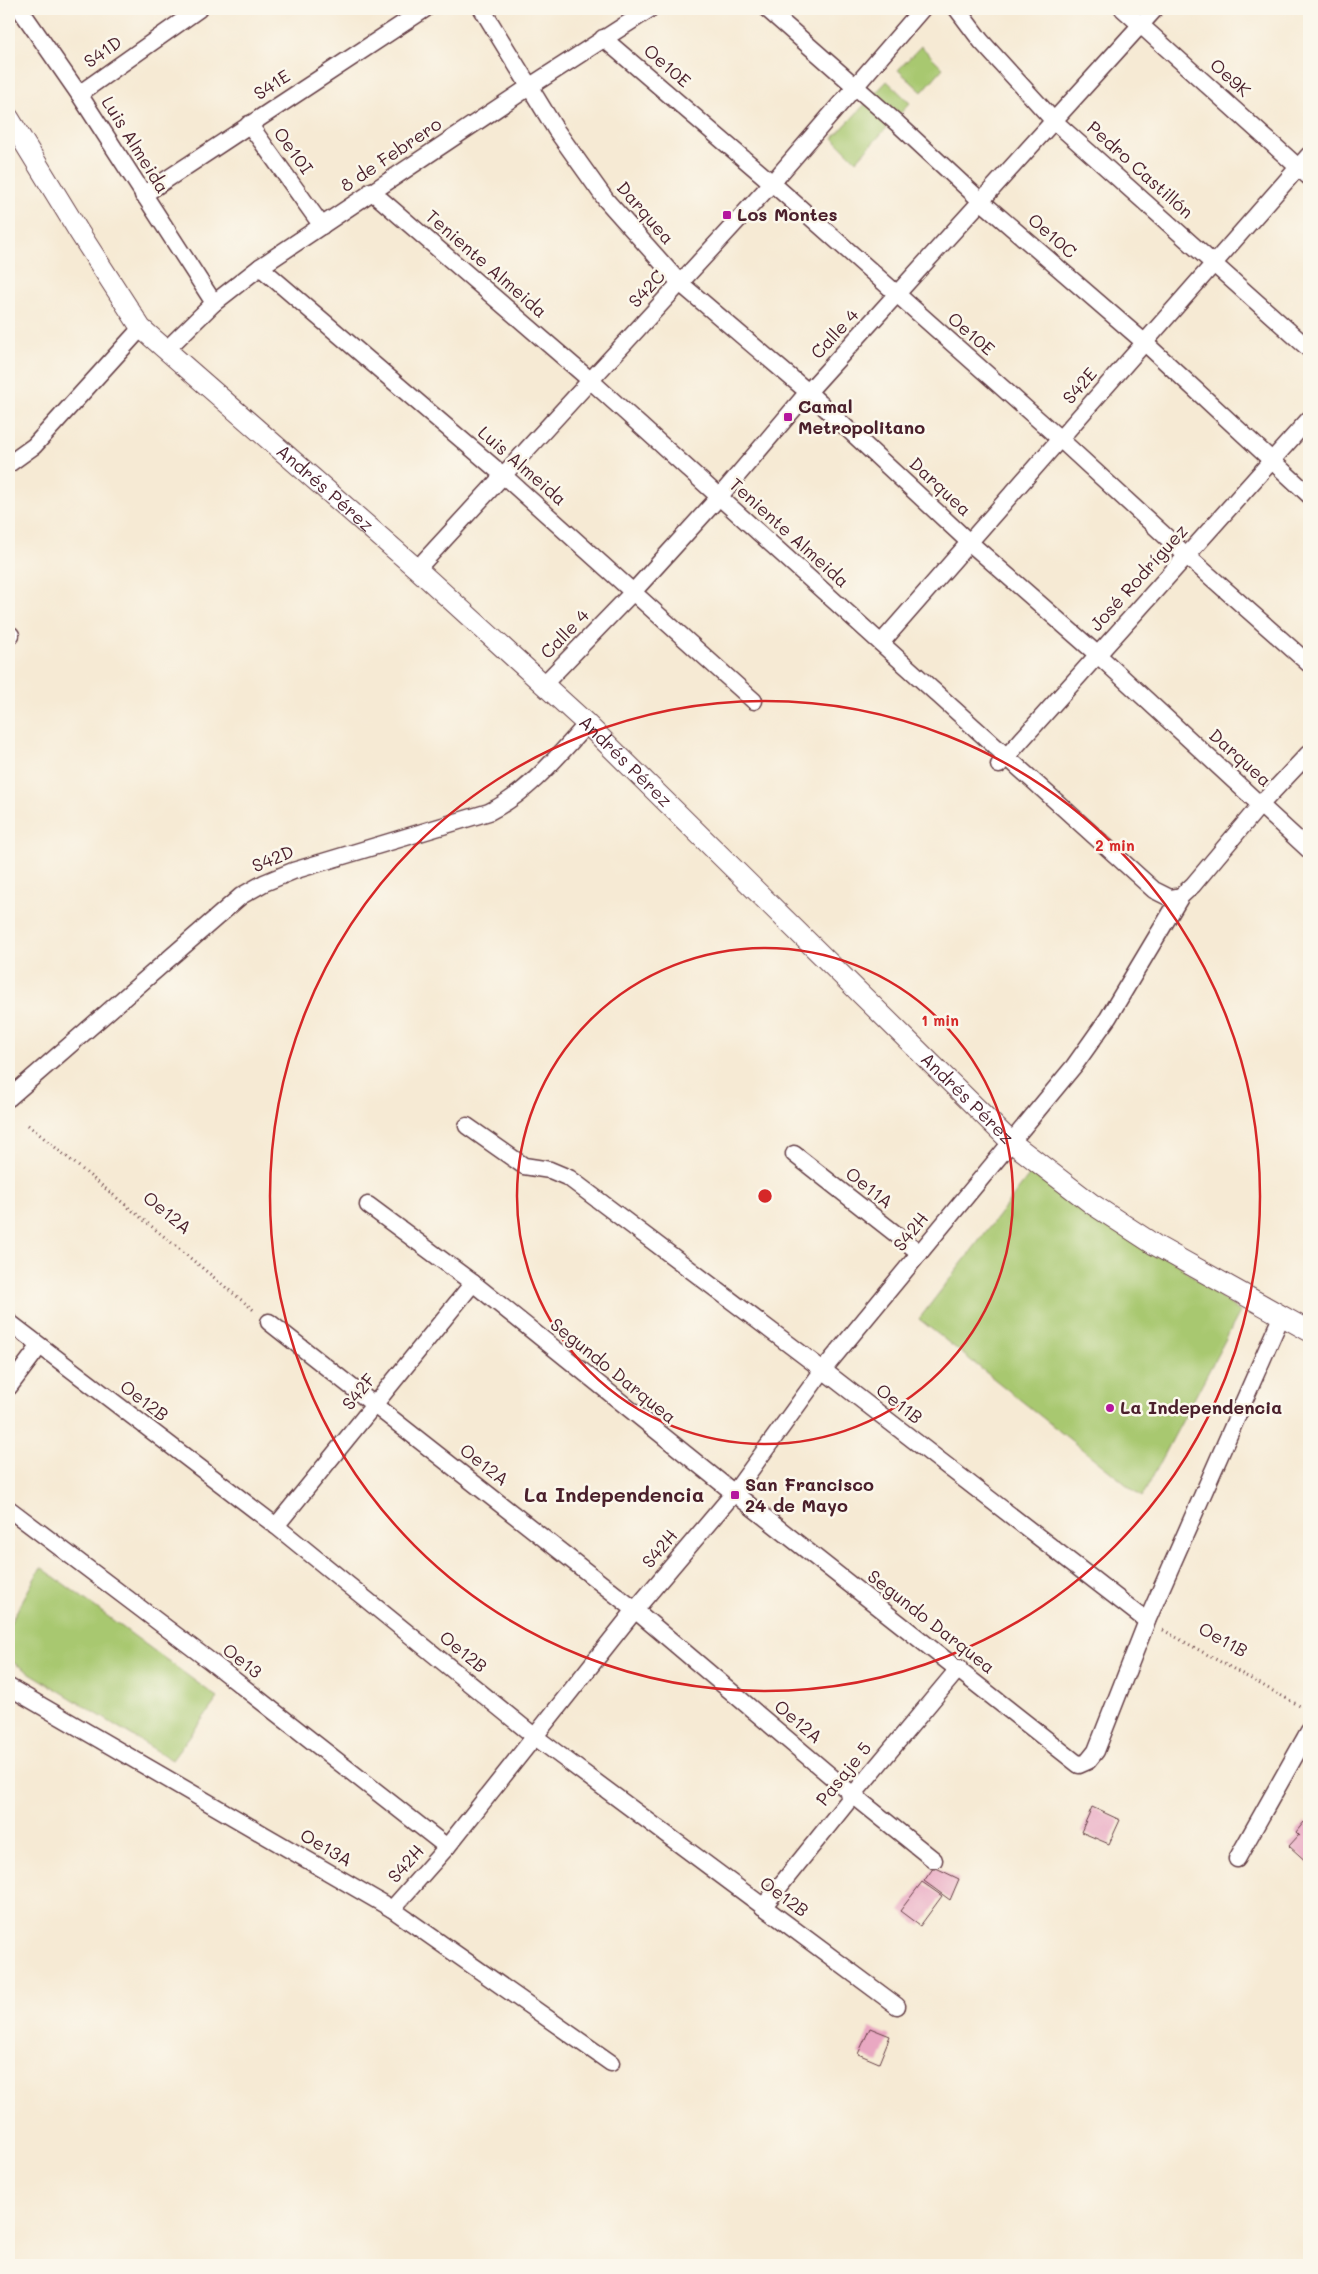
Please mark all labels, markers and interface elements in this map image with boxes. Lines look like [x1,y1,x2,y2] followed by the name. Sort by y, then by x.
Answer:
[79,30,126,73] street label: S41D
[639,38,696,92] street label: Oe10E
[1205,53,1256,102] street label: Oe9K
[249,63,294,105] street label: S41E
[97,91,175,197] street label: Luis Almeida
[335,111,446,197] street label: 8 de Febrero
[1082,115,1199,223] street label: Pedro Castillón
[269,122,319,179] street label: Oe10I
[612,176,680,249] street label: Darquea
[737,202,838,226] place label: Los Montes
[421,204,552,323] street label: Teniente Almeida
[1023,207,1082,263] street label: Oe10C
[721,209,733,221] marker: Los Montes
[623,264,670,312] street label: S42C
[805,303,864,364] street label: Calle 4
[943,306,1000,360] street label: Oe10E
[1057,362,1102,409] street label: S42E
[798,394,925,439] place label: Camal Metropolitano
[782,411,794,423] marker: Camal Metropolitano
[473,420,572,510] street label: Luis Almeida
[272,439,379,537] street label: Andrés Pérez
[905,451,977,521] street label: Darquea
[725,472,855,592] street label: Teniente Almeida
[1084,519,1193,636] street label: José Rodríguez
[535,603,594,663] street label: Calle 4
[574,710,677,812] street label: Andrés Pérez
[1204,723,1277,792] street label: Darquea
[1095,835,1135,855] text: 2 min
[248,839,297,877] street label: S42D
[921,1010,959,1030] text: 1 min
[916,1047,1019,1149] street label: Andrés Pérez
[841,1161,898,1213] street label: Oe11A
[138,1185,197,1239] street label: Oe12A
[756,1187,774,1205] centre of rings
[887,1207,933,1256] street label: S42H
[546,1312,682,1429] street label: Segundo Darquea
[336,1368,380,1415] street label: S42F
[116,1374,174,1426] street label: Oe12B
[871,1378,928,1429] street label: Oe11B
[1120,1395,1282,1419] place label: La Independencia
[1104,1402,1116,1414] marker: La Independencia
[455,1438,514,1491] street label: Oe12A
[745,1472,874,1517] place label: San Francisco 24 de Mayo
[524,1481,704,1507] district label: La Independencia
[729,1489,741,1501] marker: San Francisco 24 de Mayo
[636,1524,682,1573] street label: S42H
[863,1564,1000,1679] street label: Segundo Darquea
[1195,1616,1252,1662] street label: Oe11B
[435,1625,492,1678] street label: Oe12B
[218,1637,267,1683] street label: Oe13
[770,1694,828,1748] street label: Oe12A
[810,1736,876,1810] street label: Pasaje 5
[296,1823,357,1872] street label: Oe13A
[382,1839,429,1888] street label: S42H
[755,1870,814,1922] street label: Oe12B

